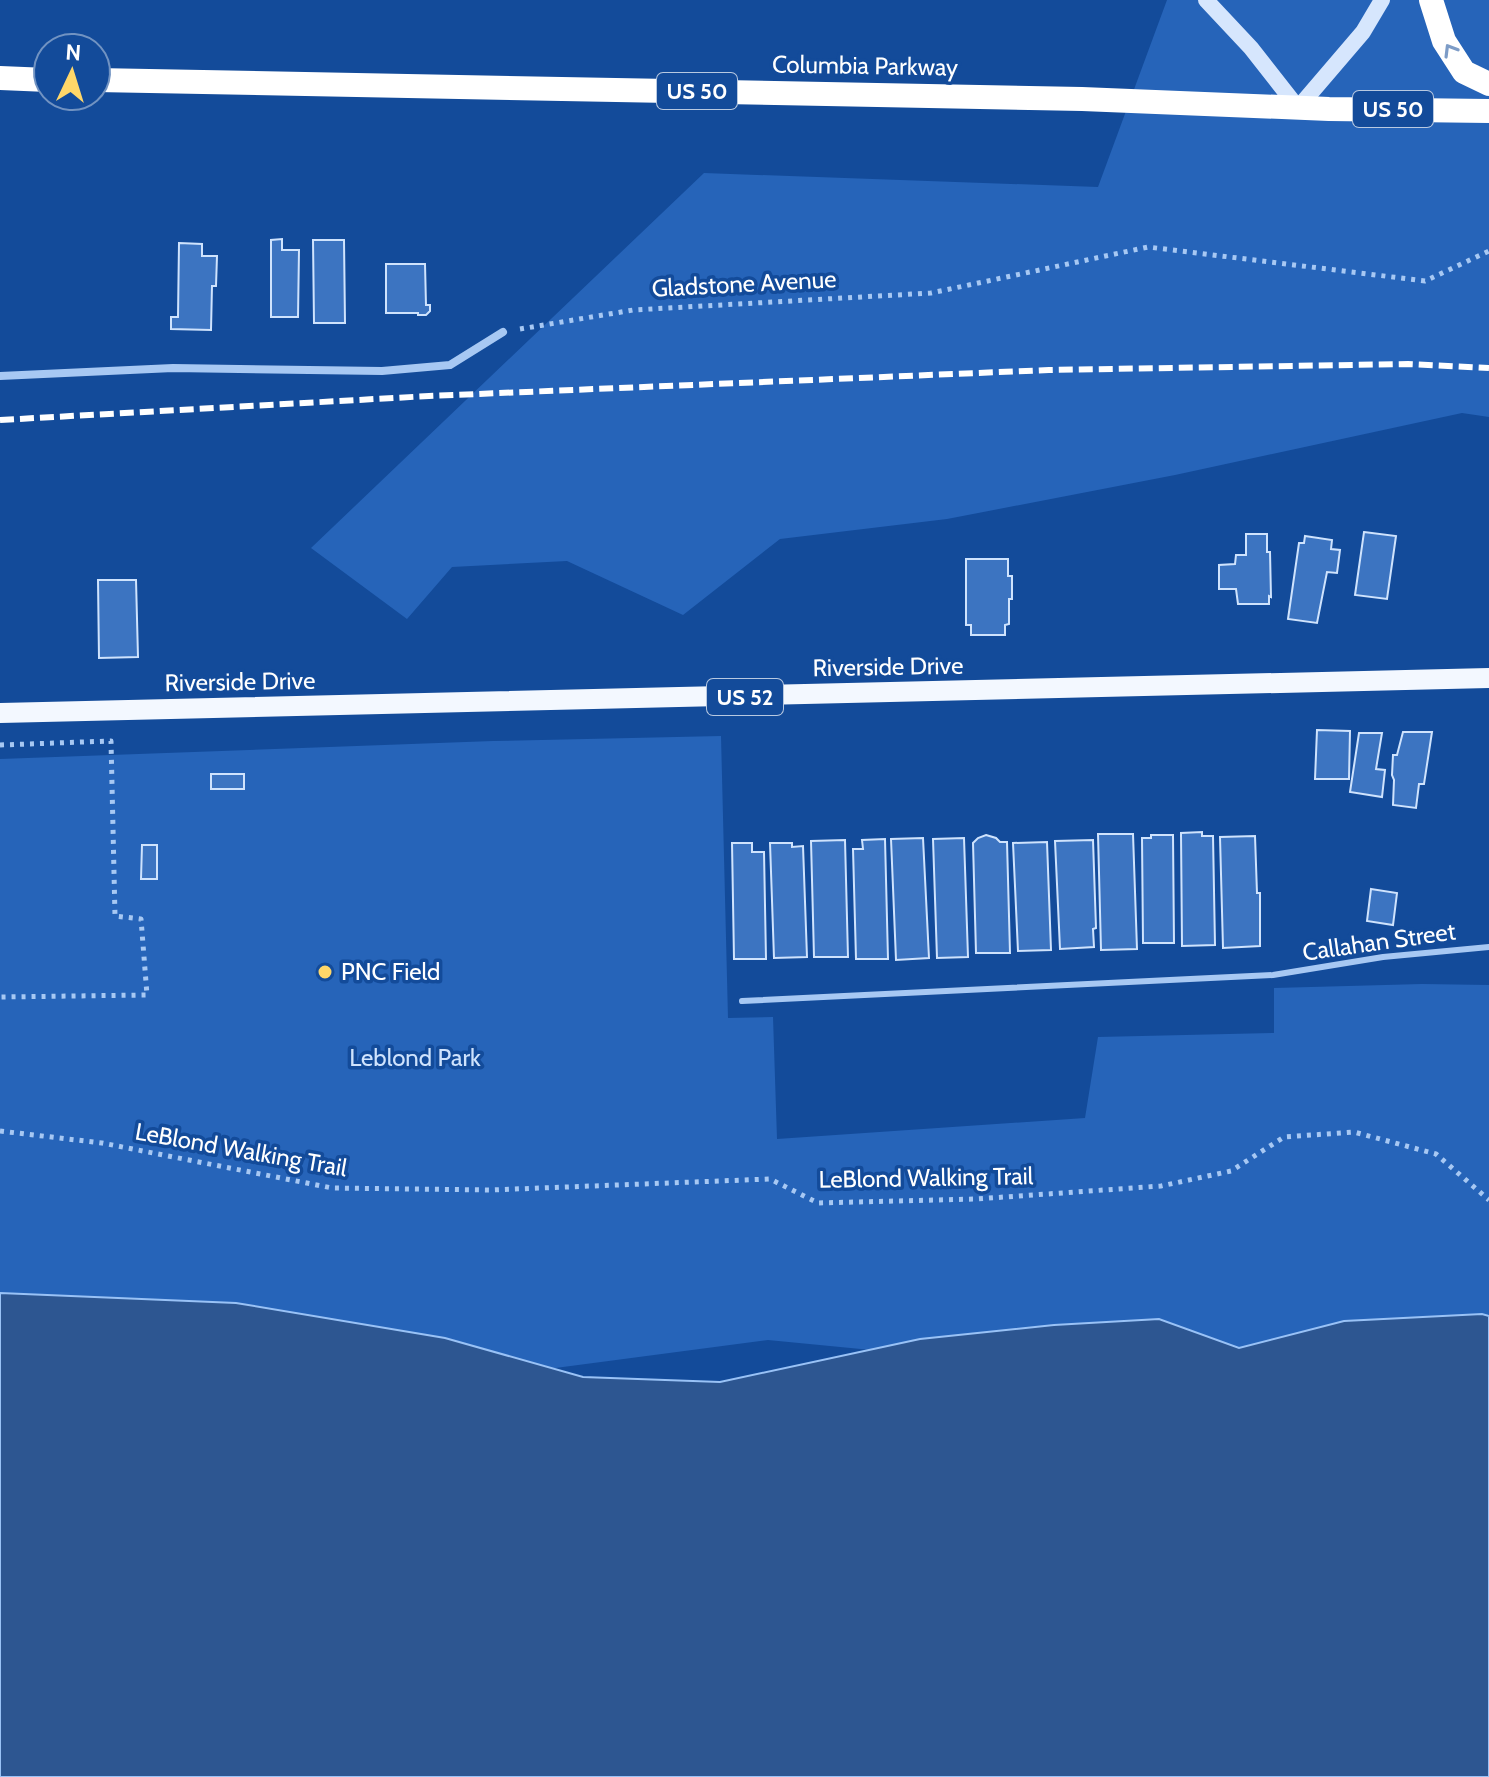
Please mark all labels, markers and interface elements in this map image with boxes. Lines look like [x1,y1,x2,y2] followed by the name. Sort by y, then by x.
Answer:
[32,32,112,112] north arrow
[65,39,82,67] text: N
[1444,44,1460,59] one-way arrow
[772,49,958,82] street label: Columbia Parkway
[657,73,737,109] road number: US 50
[1353,91,1433,127] road number: US 50
[651,264,837,303] street label: Gladstone Avenue
[812,651,964,682] street label: Riverside Drive
[164,666,316,697] street label: Riverside Drive
[707,679,783,715] road number: US 52
[1301,916,1457,967] street label: Callahan Street
[341,957,440,986] place label: PNC Field
[316,963,334,981] marker: PNC Field
[349,1043,481,1072] park label: Leblond Park
[133,1117,350,1182] street label: LeBlond Walking Trail
[818,1161,1034,1194] street label: LeBlond Walking Trail

